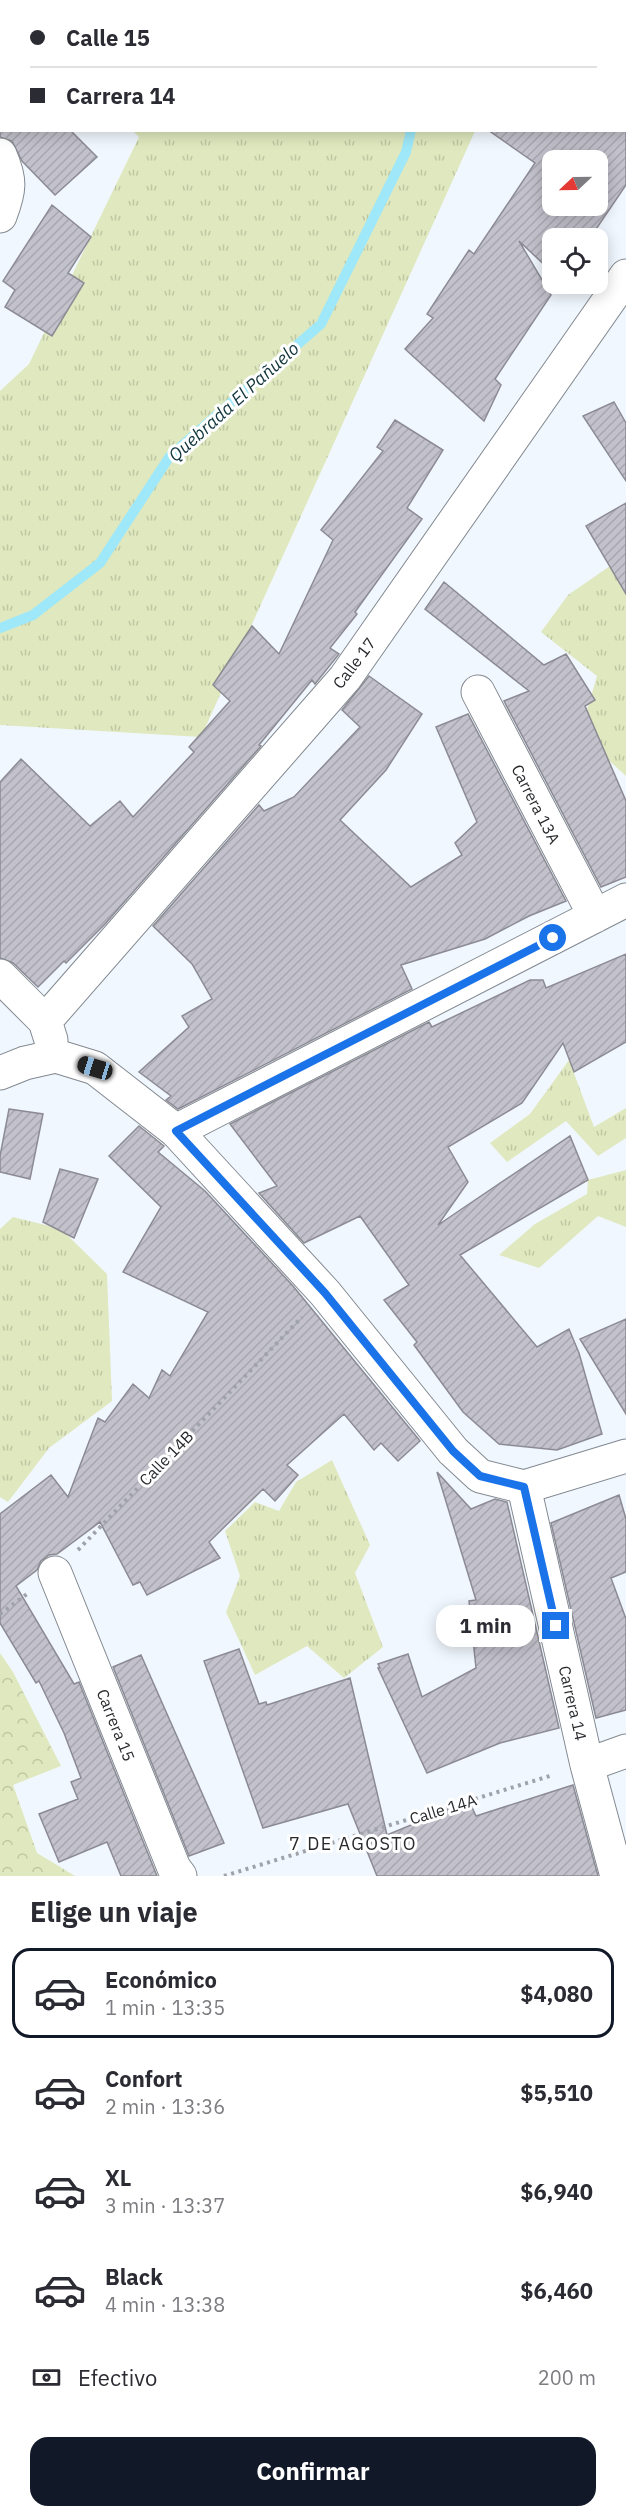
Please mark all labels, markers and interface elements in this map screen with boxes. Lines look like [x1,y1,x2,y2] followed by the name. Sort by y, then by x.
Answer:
[66,23,150,52] text: Calle 15
[66,81,176,110] text: Carrera 14
[542,150,608,216] north arrow
[542,150,608,294] map controls
[542,228,608,294] button: locate
[164,337,304,466] water label: Quebrada El Pañuelo
[328,633,380,693] street label: Calle 17
[507,761,565,847] street label: Carrera 13A
[539,924,566,951] route start
[75,1054,115,1082] car
[135,1426,197,1490] street label: Calle 14B
[436,1605,535,1647] callout: 1 min
[459,1612,512,1639] text: 1 min
[542,1612,569,1639] route end
[555,1664,591,1742] street label: Carrera 14
[92,1686,140,1764] street label: Carrera 15
[407,1789,479,1829] street label: Calle 14A
[289,1832,417,1855] district label: 7 DE AGOSTO
[30,1894,198,1929] text: Elige un viaje
[105,1965,217,1994] text: Económico
[33,1966,87,2020] icon: car
[520,1979,593,2008] text: $4,080
[105,1994,225,2021] text: 1 min · 13:35
[105,2064,183,2093] text: Confort
[33,2065,87,2119] icon: car
[520,2078,593,2107] text: $5,510
[105,2093,225,2120] text: 2 min · 13:36
[105,2163,131,2192] text: XL
[33,2164,87,2218] icon: car
[520,2177,593,2206] text: $6,940
[105,2192,225,2219] text: 3 min · 13:37
[105,2262,163,2291] text: Black
[33,2263,87,2317] icon: car
[520,2276,593,2305] text: $6,460
[105,2291,225,2318] text: 4 min · 13:38
[30,2361,63,2394] icon: cash
[78,2363,157,2392] text: Efectivo
[538,2364,596,2391] text: 200 m
[30,2437,596,2506] button: Confirmar

